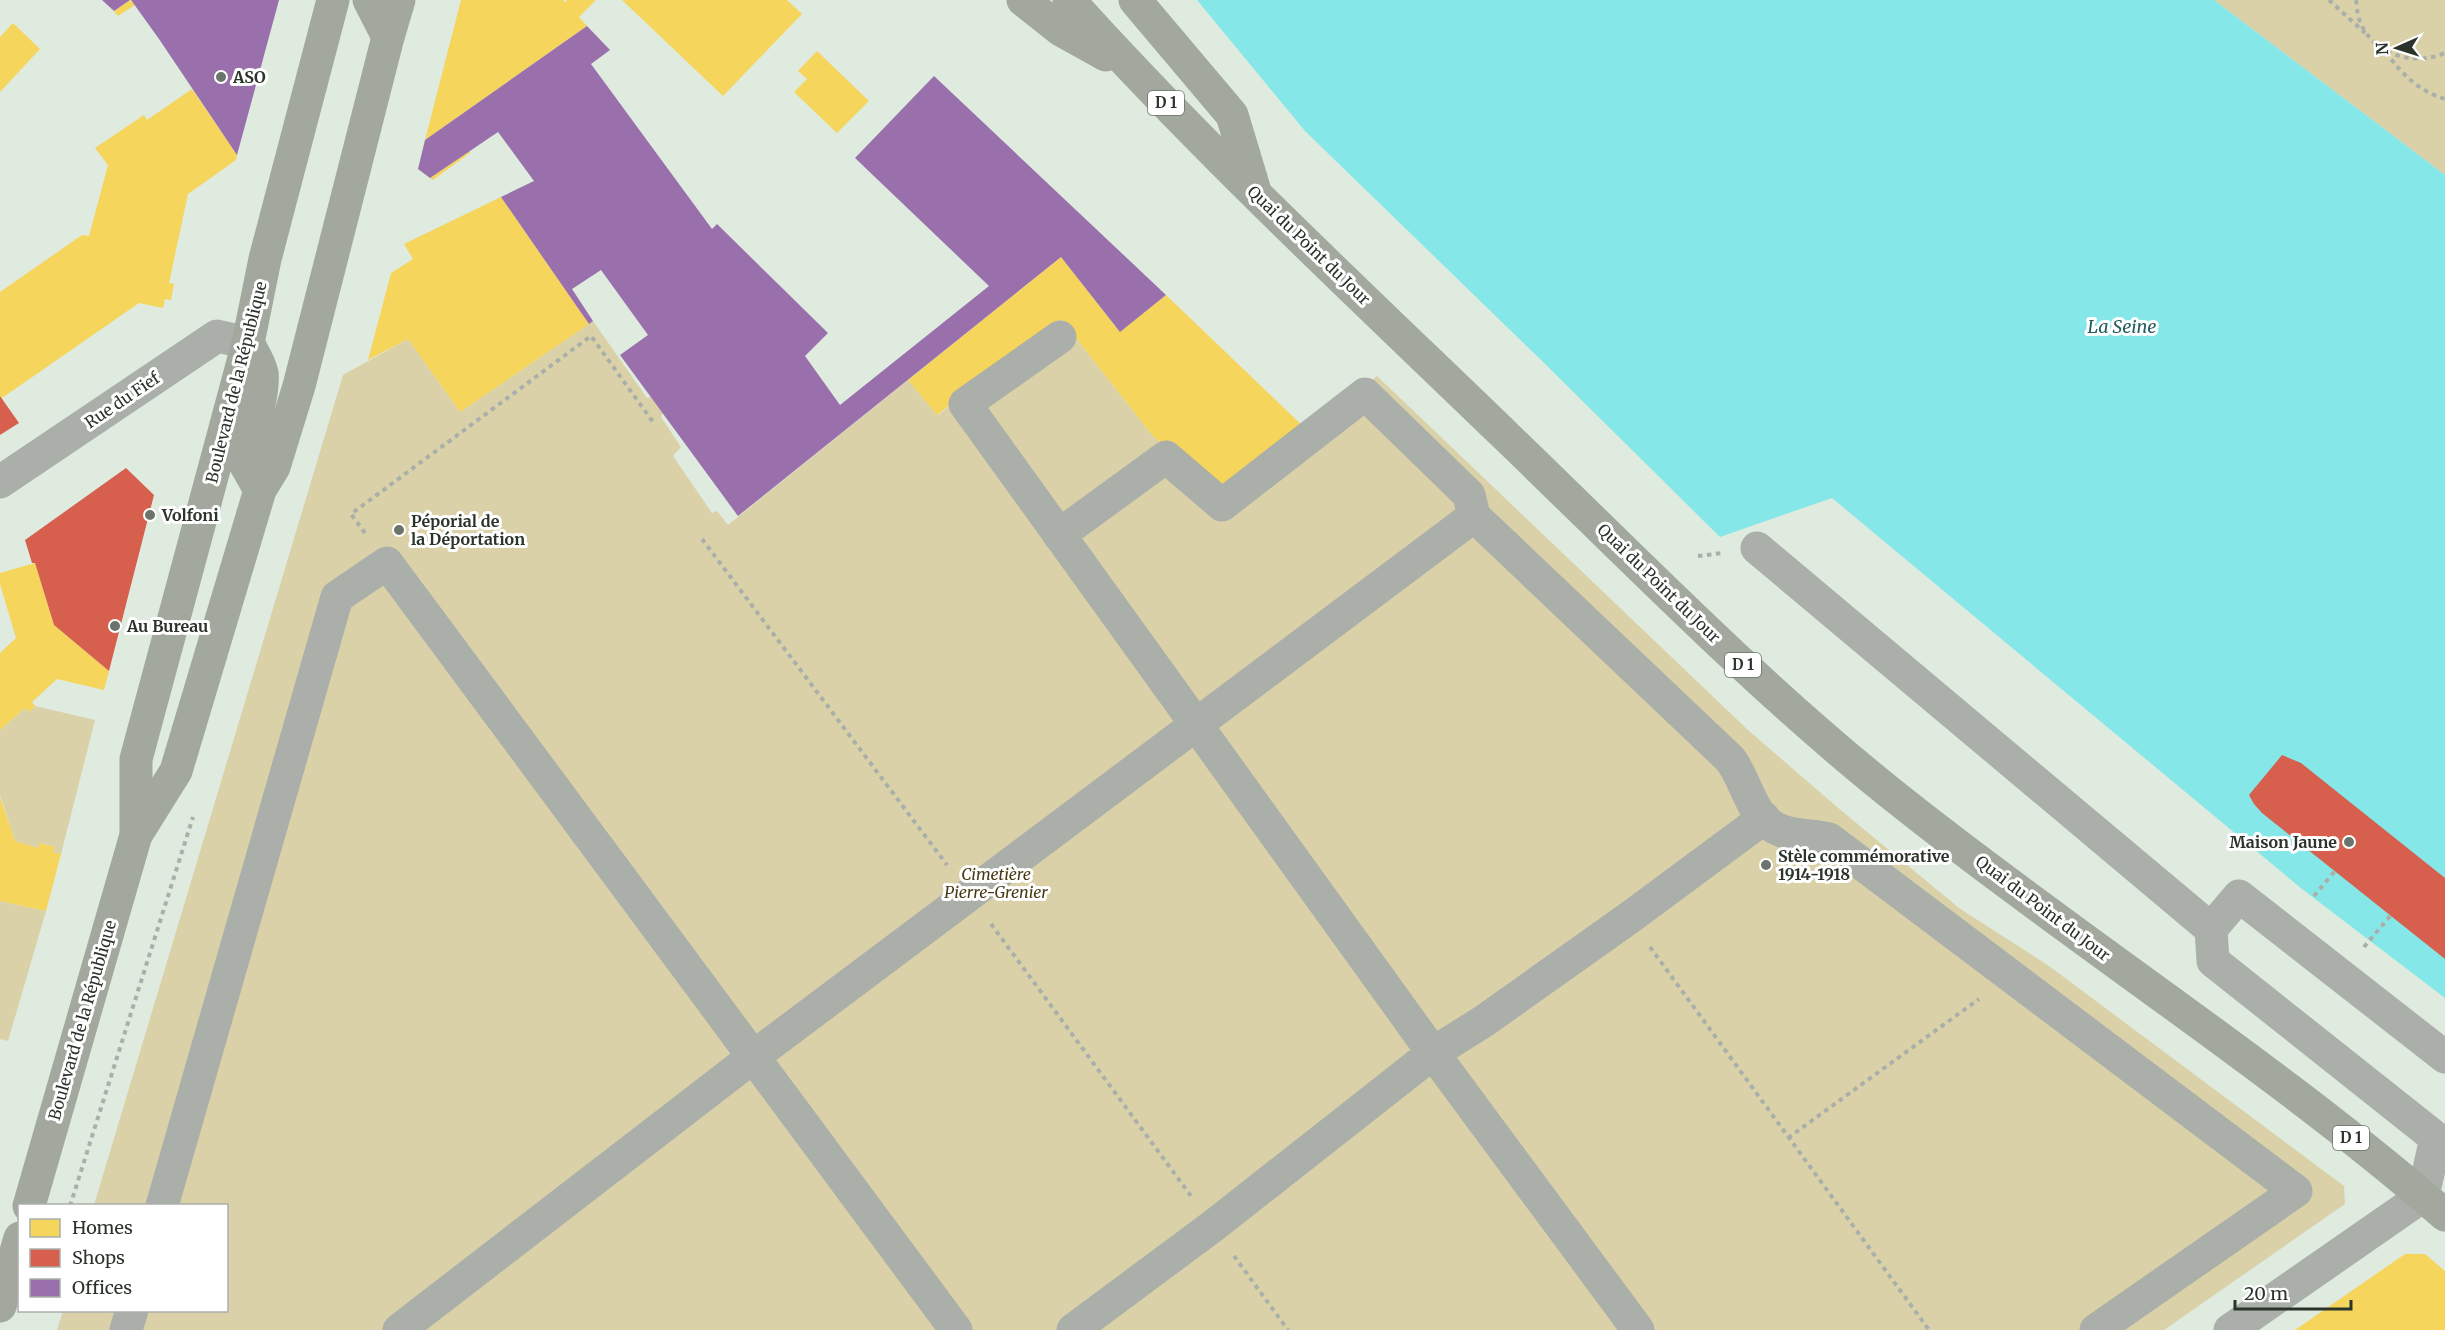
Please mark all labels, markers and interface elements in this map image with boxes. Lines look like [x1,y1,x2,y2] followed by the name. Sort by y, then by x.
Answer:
[2367,18,2427,78] north arrow
[2372,42,2392,56] text: N
[232,67,266,87] place label: ASO
[214,70,228,84] marker: ASO
[1148,91,1184,115] road number: D 1
[1243,181,1375,309] street label: Quai du Point du Jour
[201,279,271,485] street label: Boulevard de la République
[2088,315,2156,338] water label: La Seine
[81,367,164,432] street label: Rue du Fief
[161,505,219,525] place label: Volfoni
[143,508,157,522] marker: Volfoni
[411,511,525,549] place label: Péporial de la Déportation
[1593,519,1725,647] street label: Quai du Point du Jour
[392,523,406,537] marker: Péporial de la Déportation
[126,616,208,636] place label: Au Bureau
[108,619,122,633] marker: Au Bureau
[1725,653,1761,677] road number: D 1
[2230,832,2337,852] place label: Maison Jaune
[2342,835,2356,849] marker: Maison Jaune
[1778,846,1950,884] place label: Stèle commémorative 1914-1918
[1972,851,2114,965] street label: Quai du Point du Jour
[1759,858,1773,872] marker: Stèle commémorative 1914-1918
[944,864,1048,902] park label: Cimetière Pierre-Grenier
[44,918,120,1122] street label: Boulevard de la République
[2333,1126,2369,1150] road number: D 1
[18,1204,228,1312] legend
[72,1216,133,1239] text: Homes
[72,1246,125,1269] text: Shops
[2235,1273,2350,1311] scale bar
[72,1276,132,1299] text: Offices
[2244,1282,2288,1305] text: 20 m

